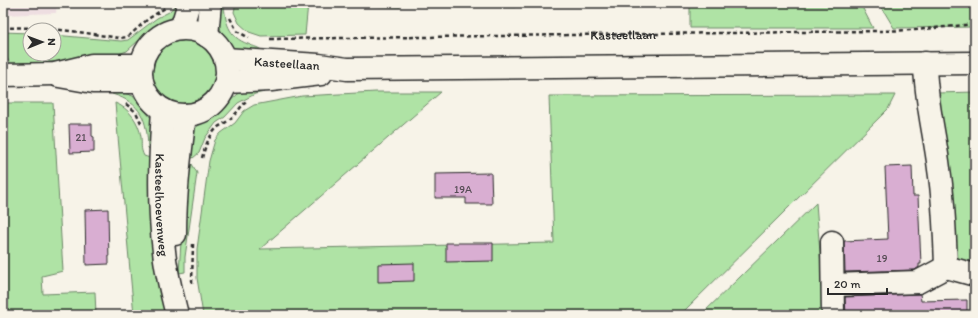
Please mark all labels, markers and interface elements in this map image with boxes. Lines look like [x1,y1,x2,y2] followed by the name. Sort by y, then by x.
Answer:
[22,22,62,62] north arrow
[590,27,656,43] street label: Kasteellaan
[45,38,58,46] text: N
[254,54,320,73] street label: Kasteellaan
[76,131,86,144] house number: 21
[152,153,172,258] street label: Kasteelhoevenweg
[454,183,472,196] house number: 19A
[877,252,888,265] house number: 19
[828,270,887,296] scale bar
[834,277,861,291] text: 20 m

